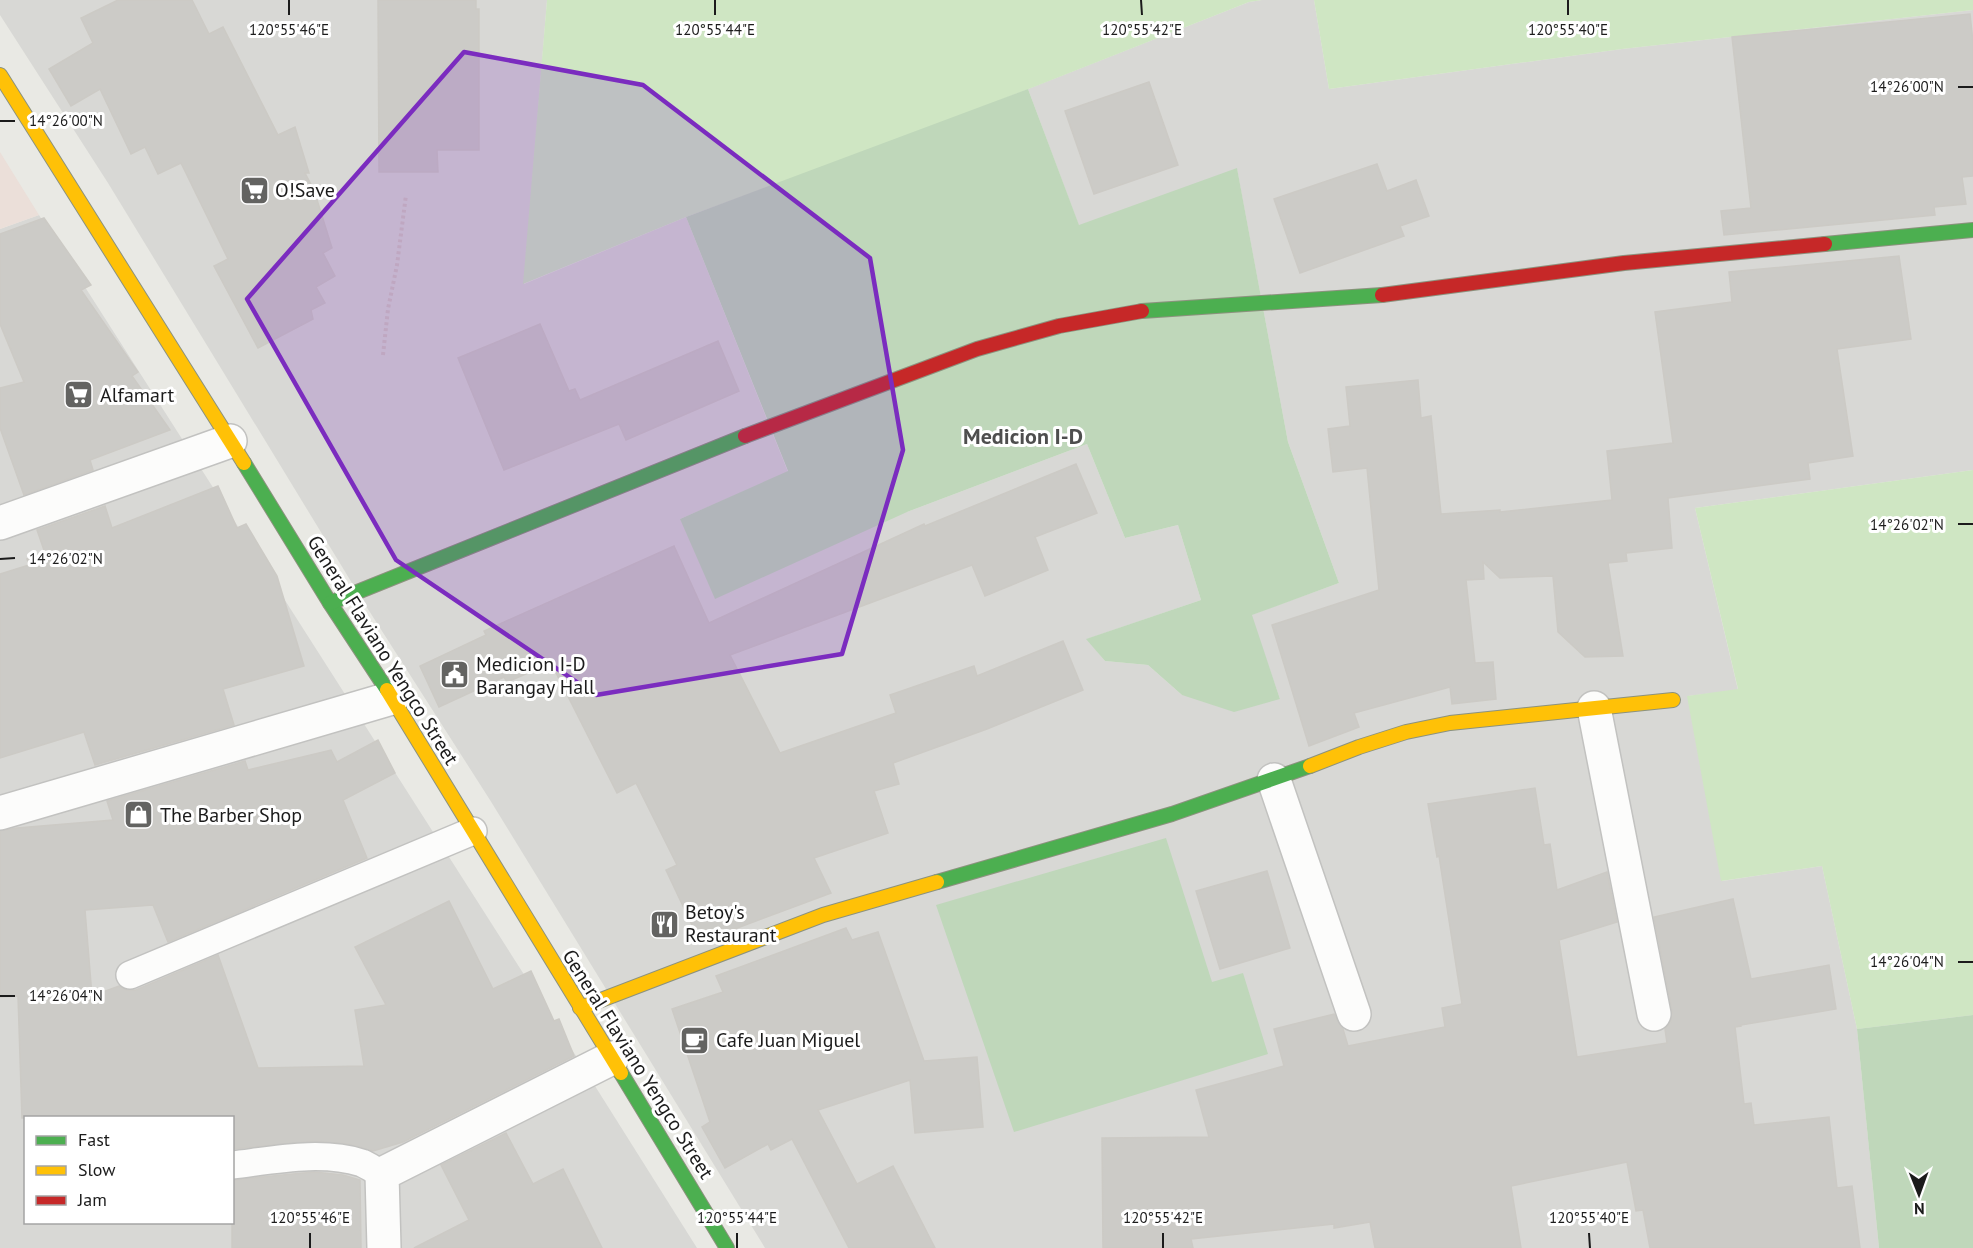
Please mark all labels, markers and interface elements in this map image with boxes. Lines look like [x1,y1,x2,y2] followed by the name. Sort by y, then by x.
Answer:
[249,20,329,39] text: 120°55'46"E
[675,20,755,39] text: 120°55'44"E
[1102,20,1182,39] text: 120°55'42"E
[1528,20,1608,39] text: 120°55'40"E
[1870,77,1944,96] text: 14°26'00"N
[29,111,103,130] text: 14°26'00"N
[238,174,270,206] supermarket icon: O!Save
[275,177,335,203] place label: O!Save
[63,379,95,411] supermarket icon: Alfamart
[100,382,174,408] place label: Alfamart
[963,422,1083,450] district label: Medicion I-D
[1870,515,1944,534] text: 14°26'02"N
[302,530,465,770] street label: General Flaviano Yengco Street
[29,549,103,568] text: 14°26'02"N
[476,651,595,700] place label: Medicion I-D Barangay Hall
[439,659,471,691] public building icon: Medicion I-D Barangay Hall
[123,799,155,831] shop icon: The Barber Shop
[160,802,302,828] place label: The Barber Shop
[685,899,777,948] place label: Betoy's Restaurant
[648,908,680,940] restaurant icon: Betoy's Restaurant
[557,944,720,1184] street label: General Flaviano Yengco Street
[1870,952,1944,971] text: 14°26'04"N
[29,986,103,1005] text: 14°26'04"N
[679,1024,711,1056] cafe icon: Cafe Juan Miguel
[716,1027,860,1053] place label: Cafe Juan Miguel
[24,1116,234,1224] legend
[78,1128,110,1151] text: Fast
[78,1158,116,1181] text: Slow
[1889,1164,1949,1224] north arrow
[77,1188,107,1211] text: Jam
[1914,1199,1925,1219] text: N
[270,1208,350,1227] text: 120°55'46"E
[697,1208,777,1227] text: 120°55'44"E
[1123,1208,1203,1227] text: 120°55'42"E
[1549,1208,1629,1227] text: 120°55'40"E

